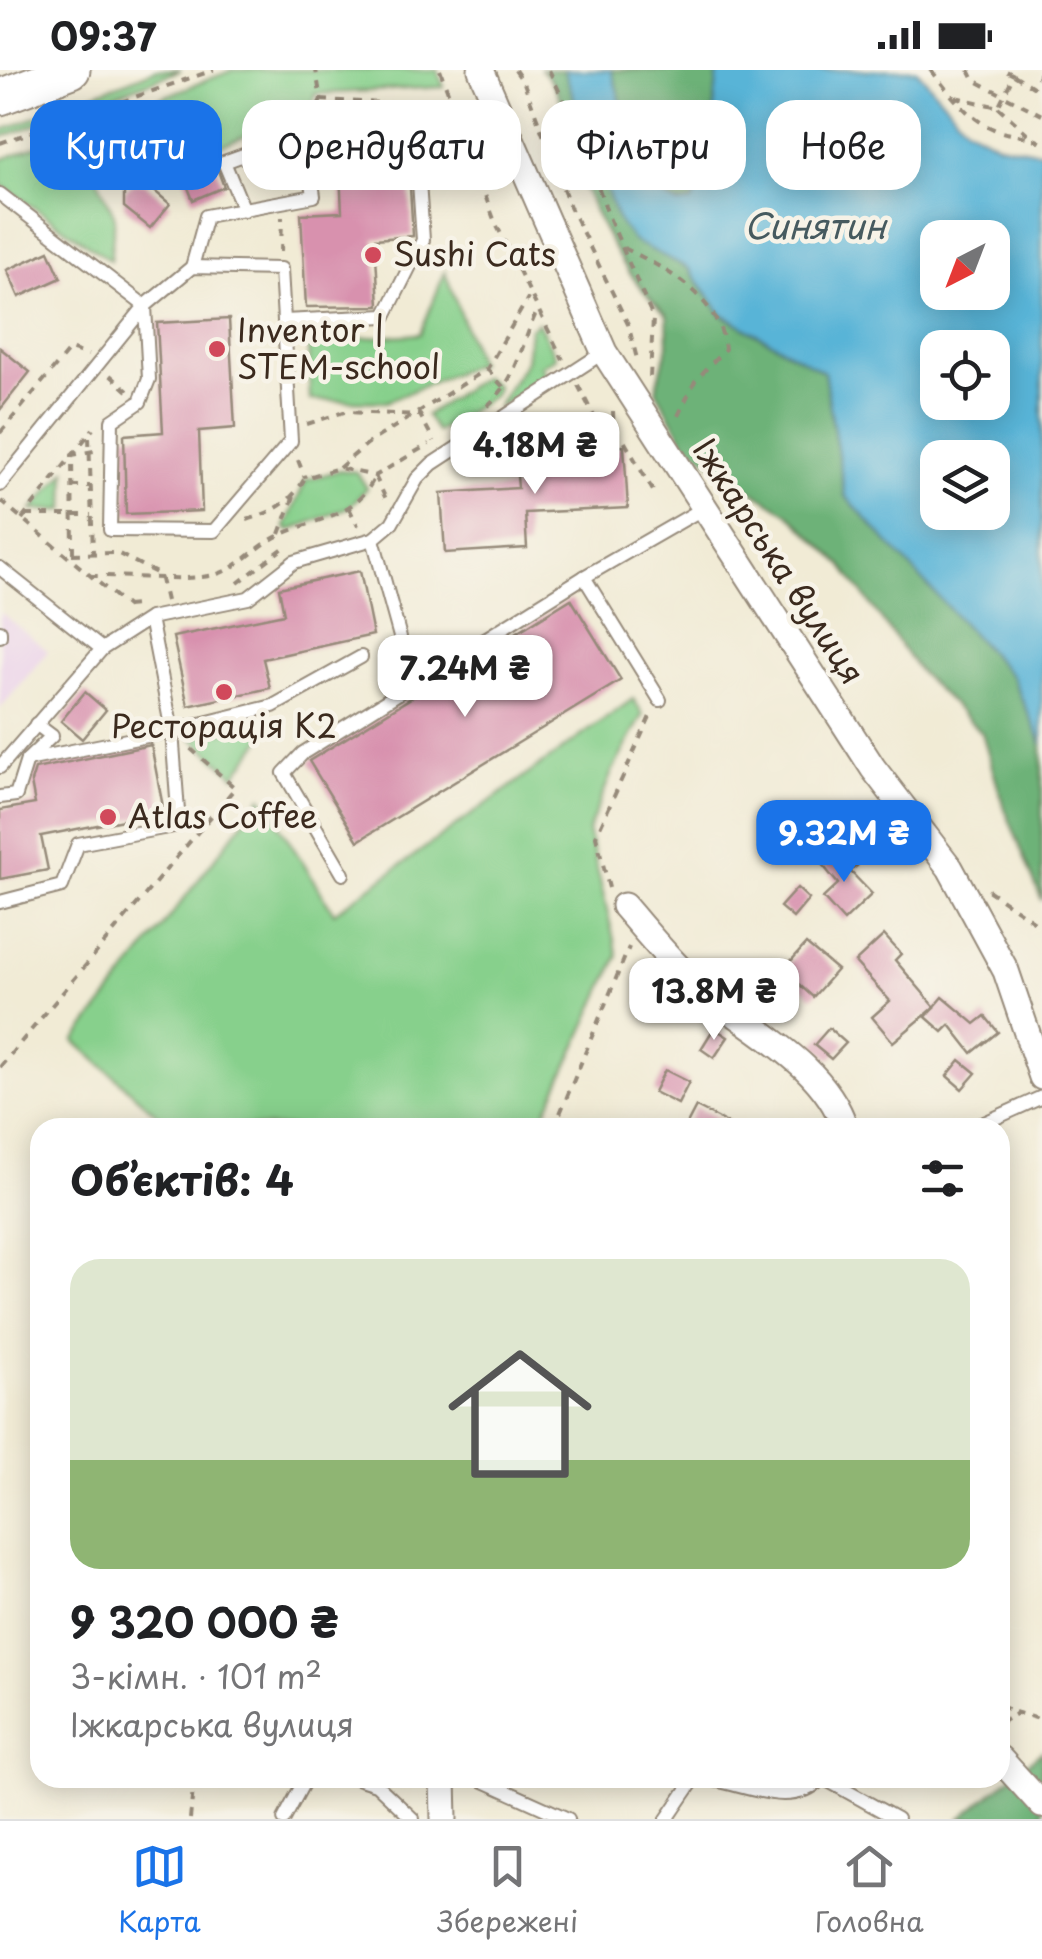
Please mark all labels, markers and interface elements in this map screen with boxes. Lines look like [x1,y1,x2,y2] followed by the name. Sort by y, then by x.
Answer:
[50,7,156,64] text: 09:37
[30,100,222,190] chip: Купити
[242,100,521,190] chip: Орендувати
[541,100,746,190] chip: Фільтри
[766,100,921,190] chip: Нове
[744,198,888,251] water label: Синятин
[920,220,1010,310] north arrow
[920,220,1010,530] map controls
[393,229,556,277] place label: Sushi Cats
[362,244,384,266] marker: Sushi Cats
[237,305,440,390] place label: Inventor | STEM-school
[920,330,1010,420] button: locate
[206,338,228,360] marker: Inventor | STEM-school
[443,412,627,497] pin: 4.18M ₴
[472,420,598,468] text: 4.18M ₴
[682,429,877,693] street label: Іжкарська вулиця
[920,440,1010,530] button: layers
[373,635,557,720] pin: 7.24M ₴
[400,643,530,691] text: 7.24M ₴
[213,681,235,703] marker: Ресторація K2
[111,701,337,749] place label: Ресторація K2
[128,791,318,839] place label: Atlas Coffee
[752,800,936,885] pin: 9.32M ₴
[97,806,119,828] marker: Atlas Coffee
[778,808,910,856] text: 9.32M ₴
[622,958,806,1043] pin: 13.8M ₴
[651,966,777,1014] text: 13.8M ₴
[70,1147,294,1210] text: Об’єктів: 4
[915,1151,970,1206] icon: filters
[430,1324,610,1504] icon: home
[70,1589,339,1652] text: 9 320 000 ₴
[70,1652,322,1700] text: 3-кімн. · 101 m²
[70,1700,354,1748] text: Іжкарська вулиця
[118,1839,201,1942] tab: Карта
[437,1839,578,1942] tab: Збережені
[815,1839,924,1942] tab: Головна

